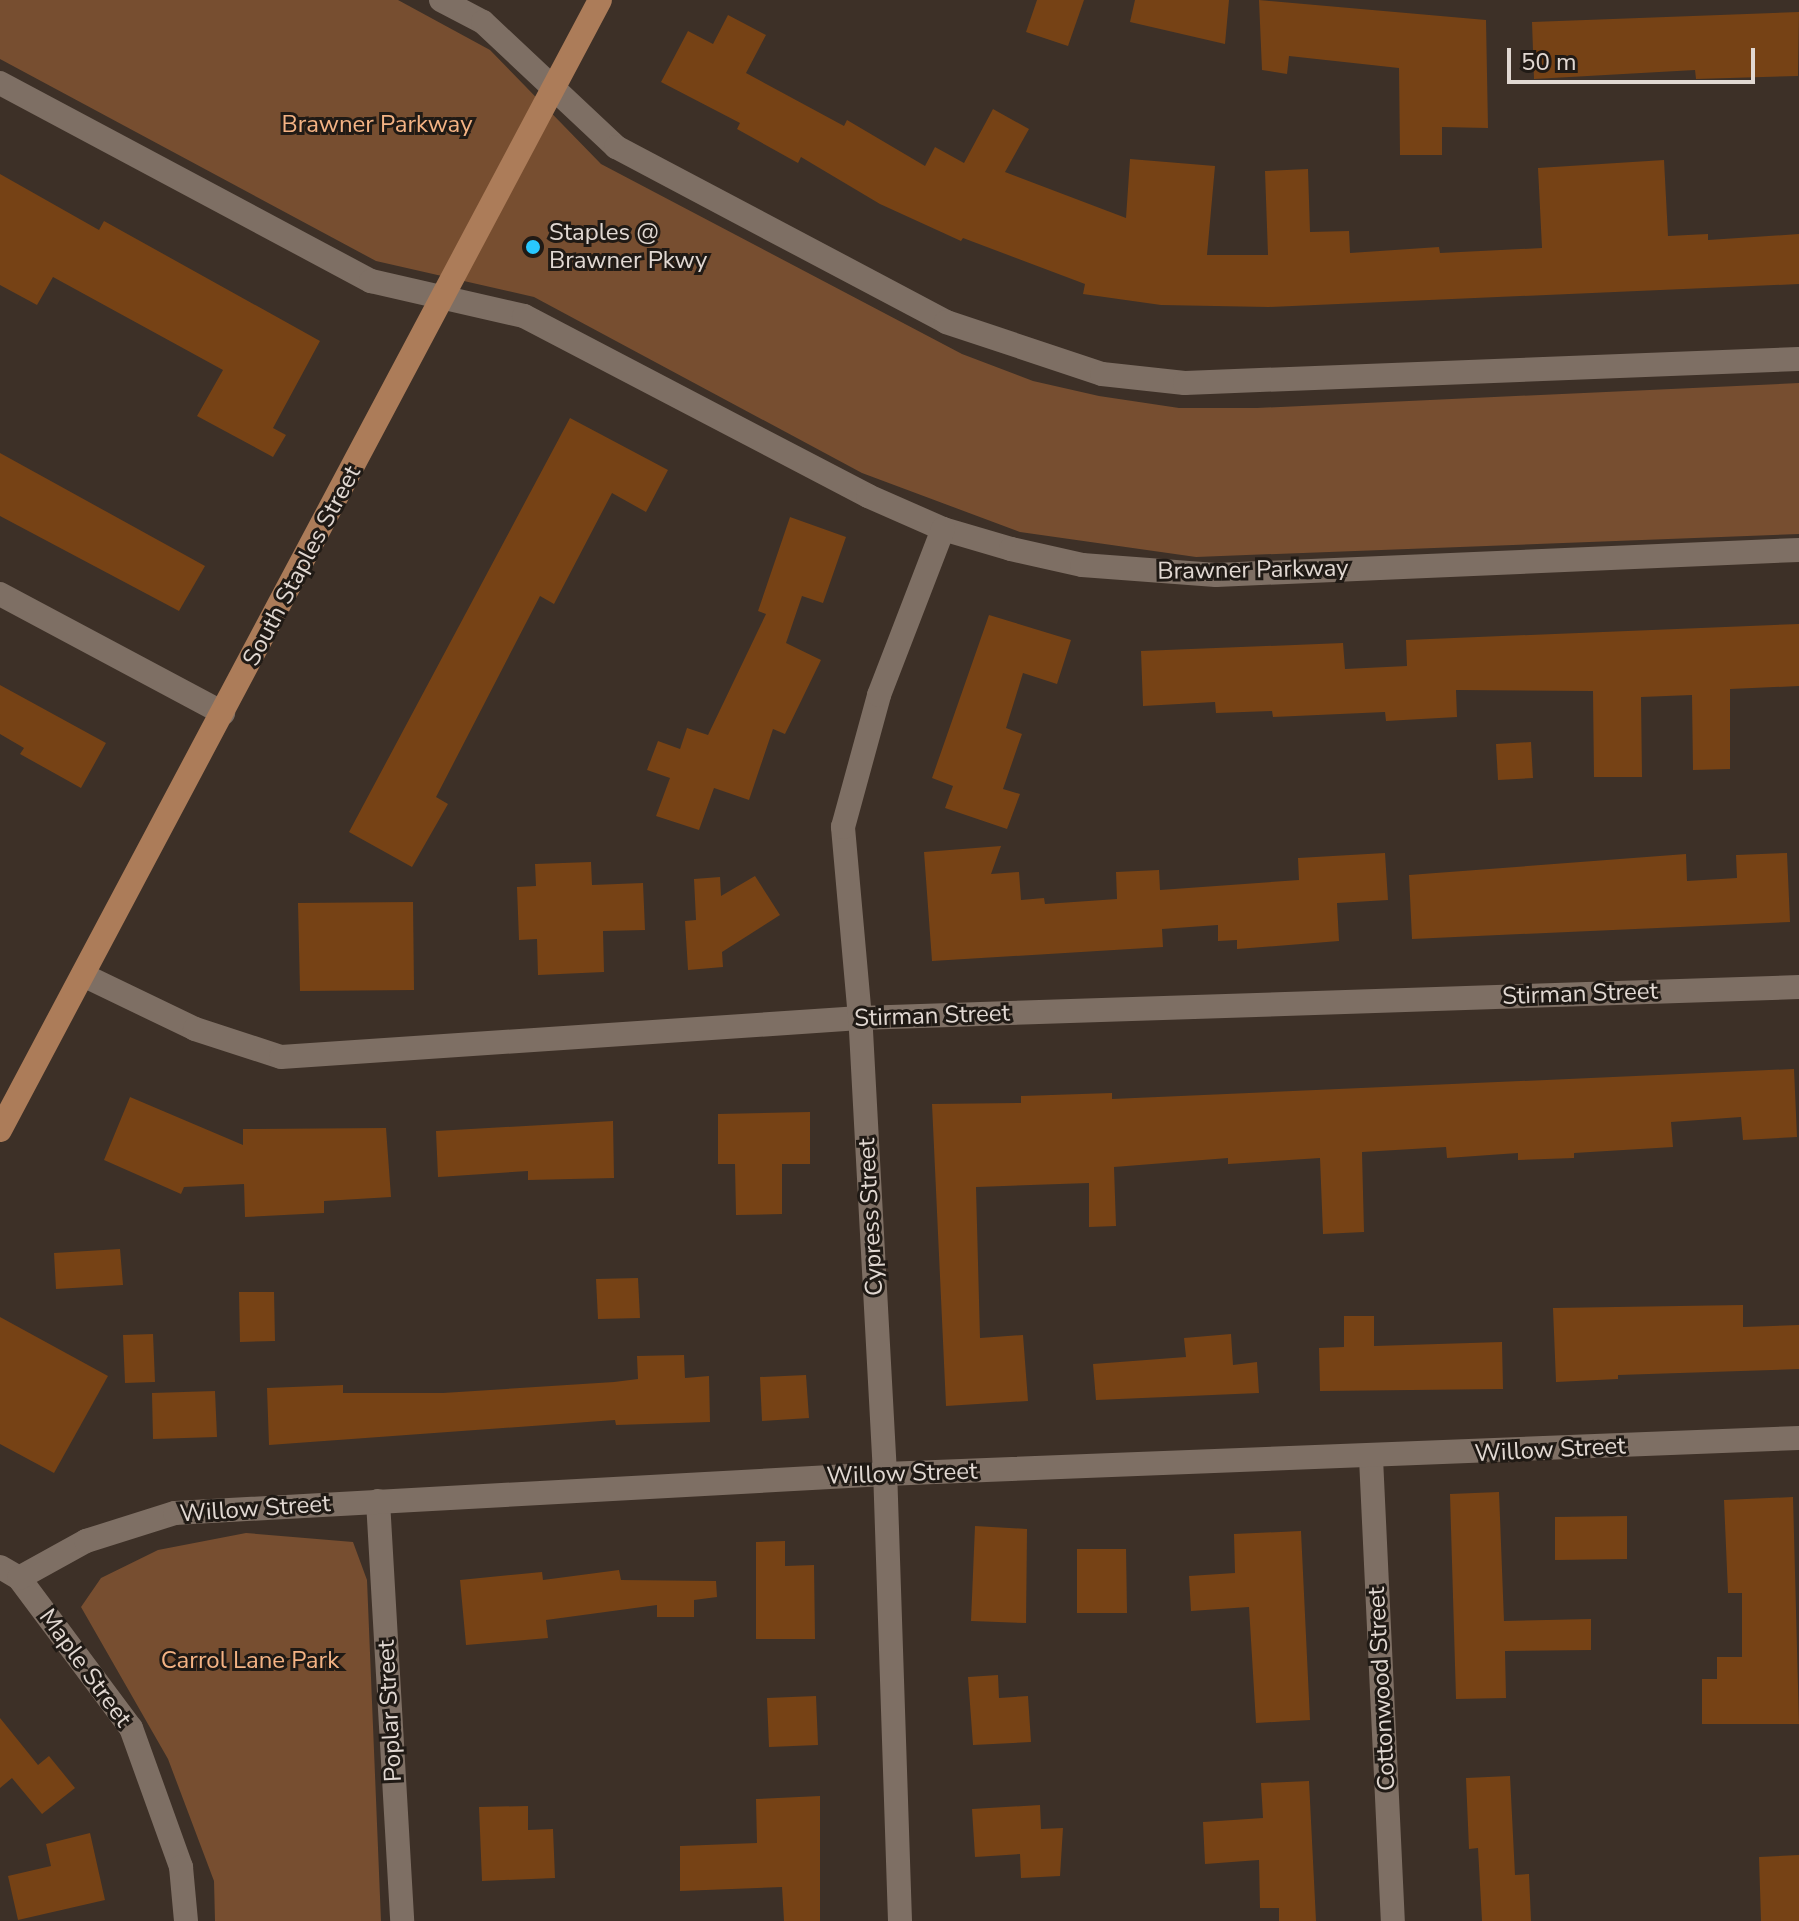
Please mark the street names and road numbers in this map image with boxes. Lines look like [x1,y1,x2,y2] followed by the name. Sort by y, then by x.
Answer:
[237,461,367,671] street label: South Staples Street
[1157,554,1349,586] street label: Brawner Parkway
[1502,977,1658,1011] street label: Stirman Street
[854,999,1010,1033] street label: Stirman Street
[852,1137,890,1297] street label: Cypress Street
[1474,1432,1626,1468] street label: Willow Street
[826,1457,978,1491] street label: Willow Street
[179,1489,331,1529] street label: Willow Street
[1362,1586,1402,1792] street label: Cottonwood Street
[33,1603,137,1733] street label: Maple Street
[372,1639,408,1783] street label: Poplar Street

